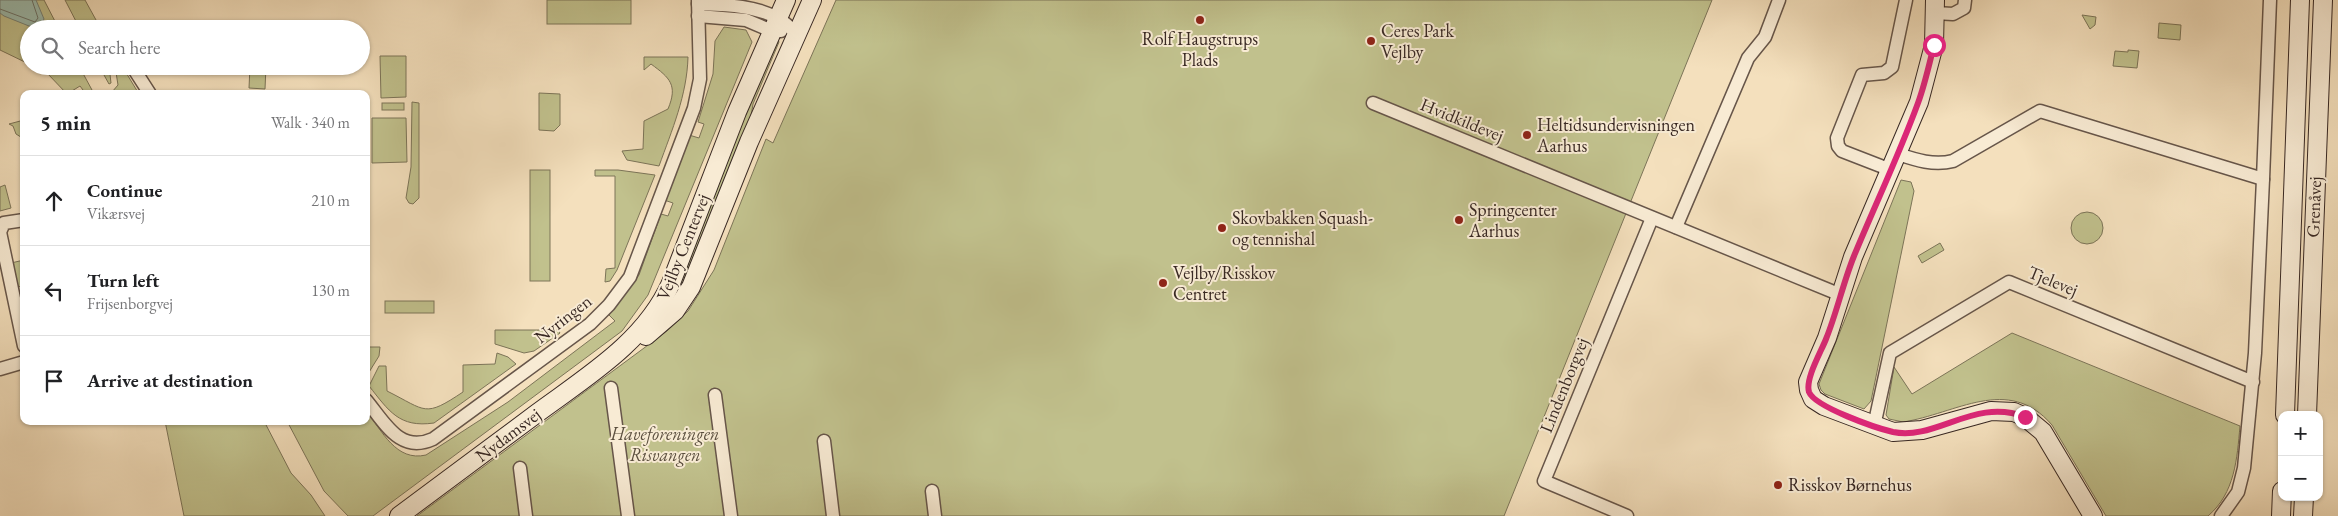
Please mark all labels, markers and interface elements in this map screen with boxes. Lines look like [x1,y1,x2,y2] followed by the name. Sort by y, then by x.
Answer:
[1194,14,1206,26] marker: Rolf Haugstrups Plads
[1381,19,1454,63] place label: Ceres Park Vejlby
[20,20,370,75] search box
[1142,27,1258,71] place label: Rolf Haugstrups Plads
[38,34,66,62] icon: search
[1923,34,1946,57] route start
[78,35,160,60] text: Search here
[1365,35,1377,47] marker: Ceres Park Vejlby
[1417,92,1507,147] street label: Hvidkildevej
[40,109,91,136] text: 5 min
[271,112,350,133] text: Walk · 340 m
[1536,113,1695,157] place label: Heltidsundervisningen Aarhus
[1521,129,1533,141] marker: Heltidsundervisningen Aarhus
[2301,176,2326,238] street label: Grenåvej
[87,178,162,203] text: Continue
[40,187,68,215] icon: ahead
[311,190,350,211] text: 210 m
[651,190,714,303] street label: Vejlby Centervej
[1468,198,1557,242] place label: Springcenter Aarhus
[87,203,145,224] text: Vikærsvej
[1232,206,1373,250] place label: Skovbakken Squash- og tennishal
[1453,214,1465,226] marker: Springcenter Aarhus
[1216,222,1228,234] marker: Skovbakken Squash- og tennishal
[2025,260,2082,301] street label: Tjelevej
[1173,261,1275,305] place label: Vejlby/Risskov Centret
[87,268,159,293] text: Turn left
[40,277,68,305] icon: left
[1157,277,1169,289] marker: Vejlby/Risskov Centret
[311,280,350,301] text: 130 m
[529,289,596,348] street label: Nyringen
[87,293,173,314] text: Frijsenborgvej
[1534,334,1593,436] street label: Lindenborgvej
[40,367,68,395] icon: arrive
[87,368,253,393] text: Arrive at destination
[470,402,545,467] street label: Nydamsvej
[2014,406,2037,429] route end
[2278,411,2323,501] map controls
[2278,411,2323,456] button: +
[610,422,719,467] park label: Haveforeningen Risvangen
[2278,456,2323,501] button: −
[1788,473,1912,496] place label: Risskov Børnehus
[1772,479,1784,491] marker: Risskov Børnehus

